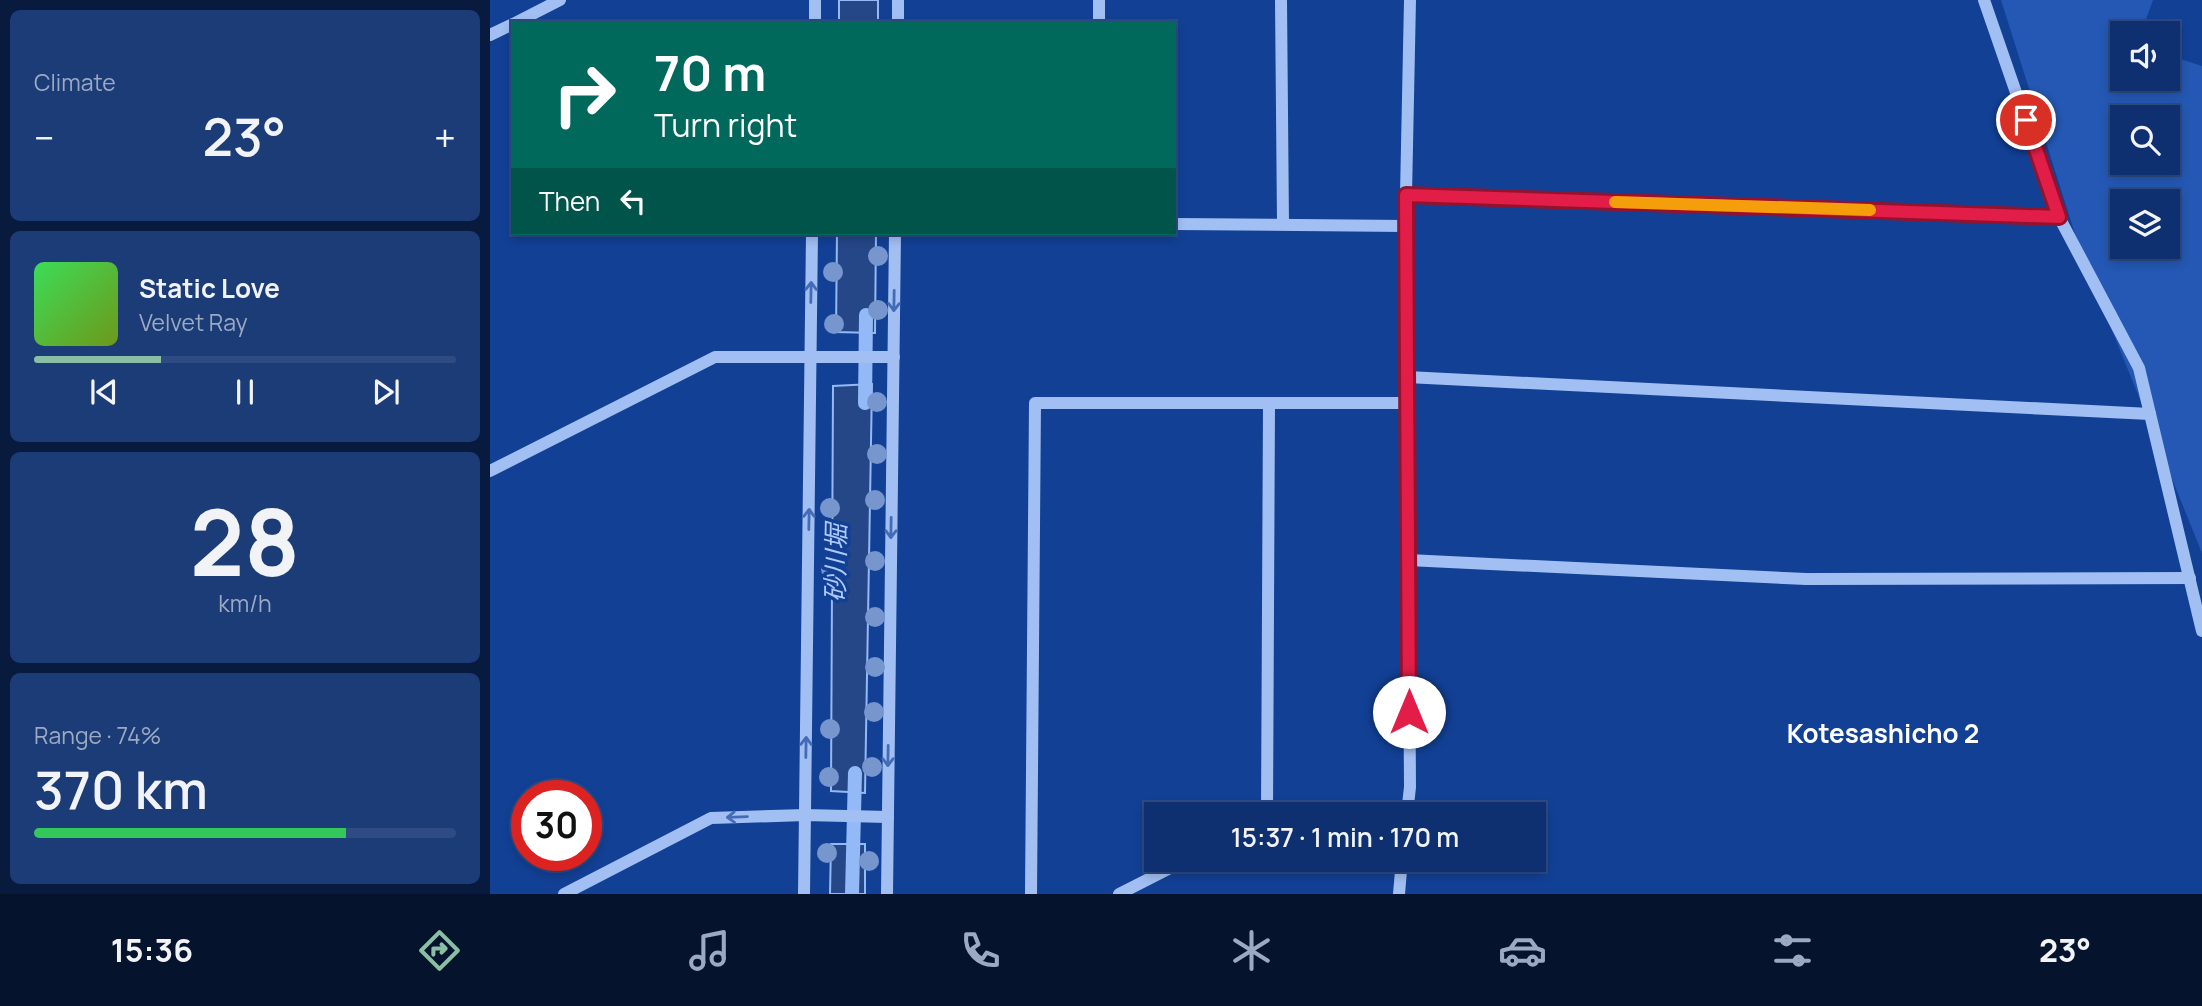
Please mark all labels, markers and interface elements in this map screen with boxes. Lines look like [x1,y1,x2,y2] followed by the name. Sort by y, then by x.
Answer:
[2110,21,2180,259] map controls
[2110,21,2180,91] button: sound
[654,39,766,106] text: 70 m
[539,49,630,140] icon: right
[34,66,116,98] text: Climate
[1996,90,2056,150] pin
[202,101,286,172] text: 23°
[2007,101,2045,139] icon: arrive
[654,103,797,147] text: Turn right
[2110,105,2180,175] button: search
[34,111,55,163] text: −
[434,111,456,163] text: +
[614,182,652,220] icon: left
[539,183,600,219] text: Then
[2110,189,2180,259] button: layers
[139,270,280,306] text: Static Love
[804,280,817,303] one-way arrow
[888,289,901,312] one-way arrow
[139,306,248,338] text: Velvet Ray
[85,373,123,411] icon: previous
[226,373,264,411] icon: pause
[367,373,405,411] icon: next
[190,479,300,603] text: 28
[802,508,815,531] one-way arrow
[885,517,898,540] one-way arrow
[816,520,854,602] water label: 砂川堀
[218,587,272,619] text: km/h
[1372,675,1446,749] position arrow
[1787,715,1979,751] district label: Kotesashicho 2
[34,719,161,751] text: Range · 74%
[799,735,813,758] one-way arrow
[882,744,895,767] one-way arrow
[34,754,208,825] text: 370 km
[511,780,602,871] speed limit sign: 30
[726,810,749,824] one-way arrow
[1231,819,1459,855] text: 15:37 · 1 min · 170 m
[415,926,464,975] icon: directions
[685,926,734,975] icon: music
[956,926,1005,975] icon: phone
[1227,926,1276,975] icon: climate
[1498,926,1547,975] icon: car
[1768,926,1817,975] icon: filters
[111,928,193,972] text: 15:36
[2039,928,2091,972] text: 23°

